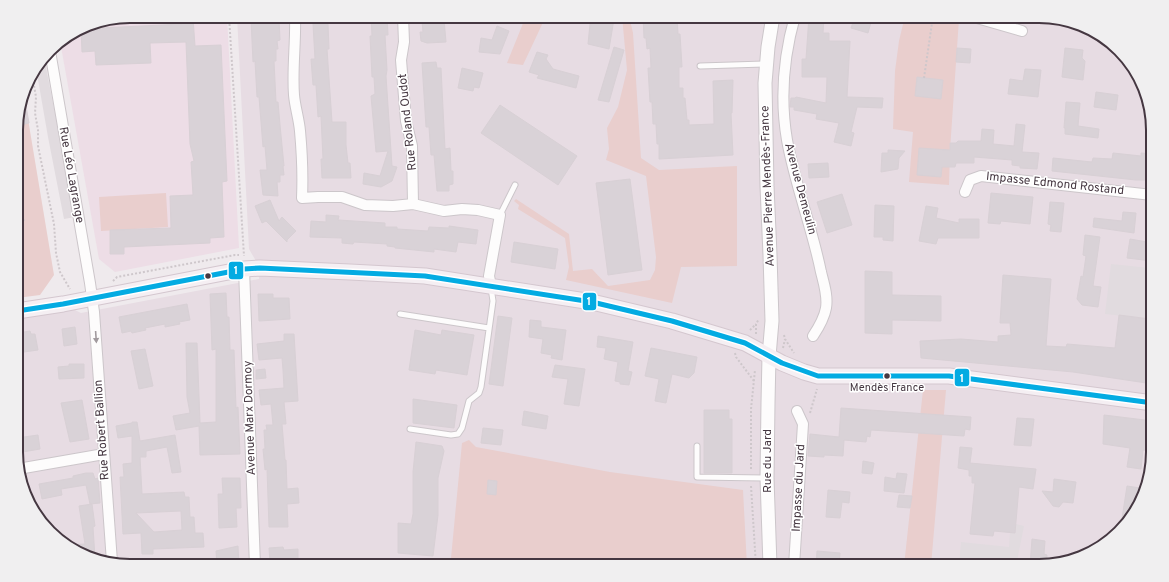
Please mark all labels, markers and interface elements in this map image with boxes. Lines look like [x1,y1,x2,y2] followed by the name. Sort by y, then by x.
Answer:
[395,73,421,171] street label: Rue Roland Oudot
[757,105,779,267] street label: Avenue Pierre Mendès-France
[55,126,87,224] street label: Rue Léo Lagrange
[780,141,820,237] street label: Avenue Demeulin
[985,169,1125,199] street label: Impasse Edmond Rostand
[228,261,244,280] line badge: 1
[234,264,238,278] text: 1
[203,271,213,281] unlabelled marker
[582,292,597,311] line badge: 1
[587,295,591,309] text: 1
[92,331,99,343] one-way arrow
[240,360,260,476] street label: Avenue Marx Dormoy
[954,368,970,387] line badge: 1
[882,371,892,381] marker: Mendès France
[960,372,964,386] text: 1
[91,379,113,481] street label: Rue Robert Ballion
[850,381,924,395] place label: Mendès France
[760,429,776,493] street label: Rue du Jard
[789,444,809,532] street label: Impasse du Jard

